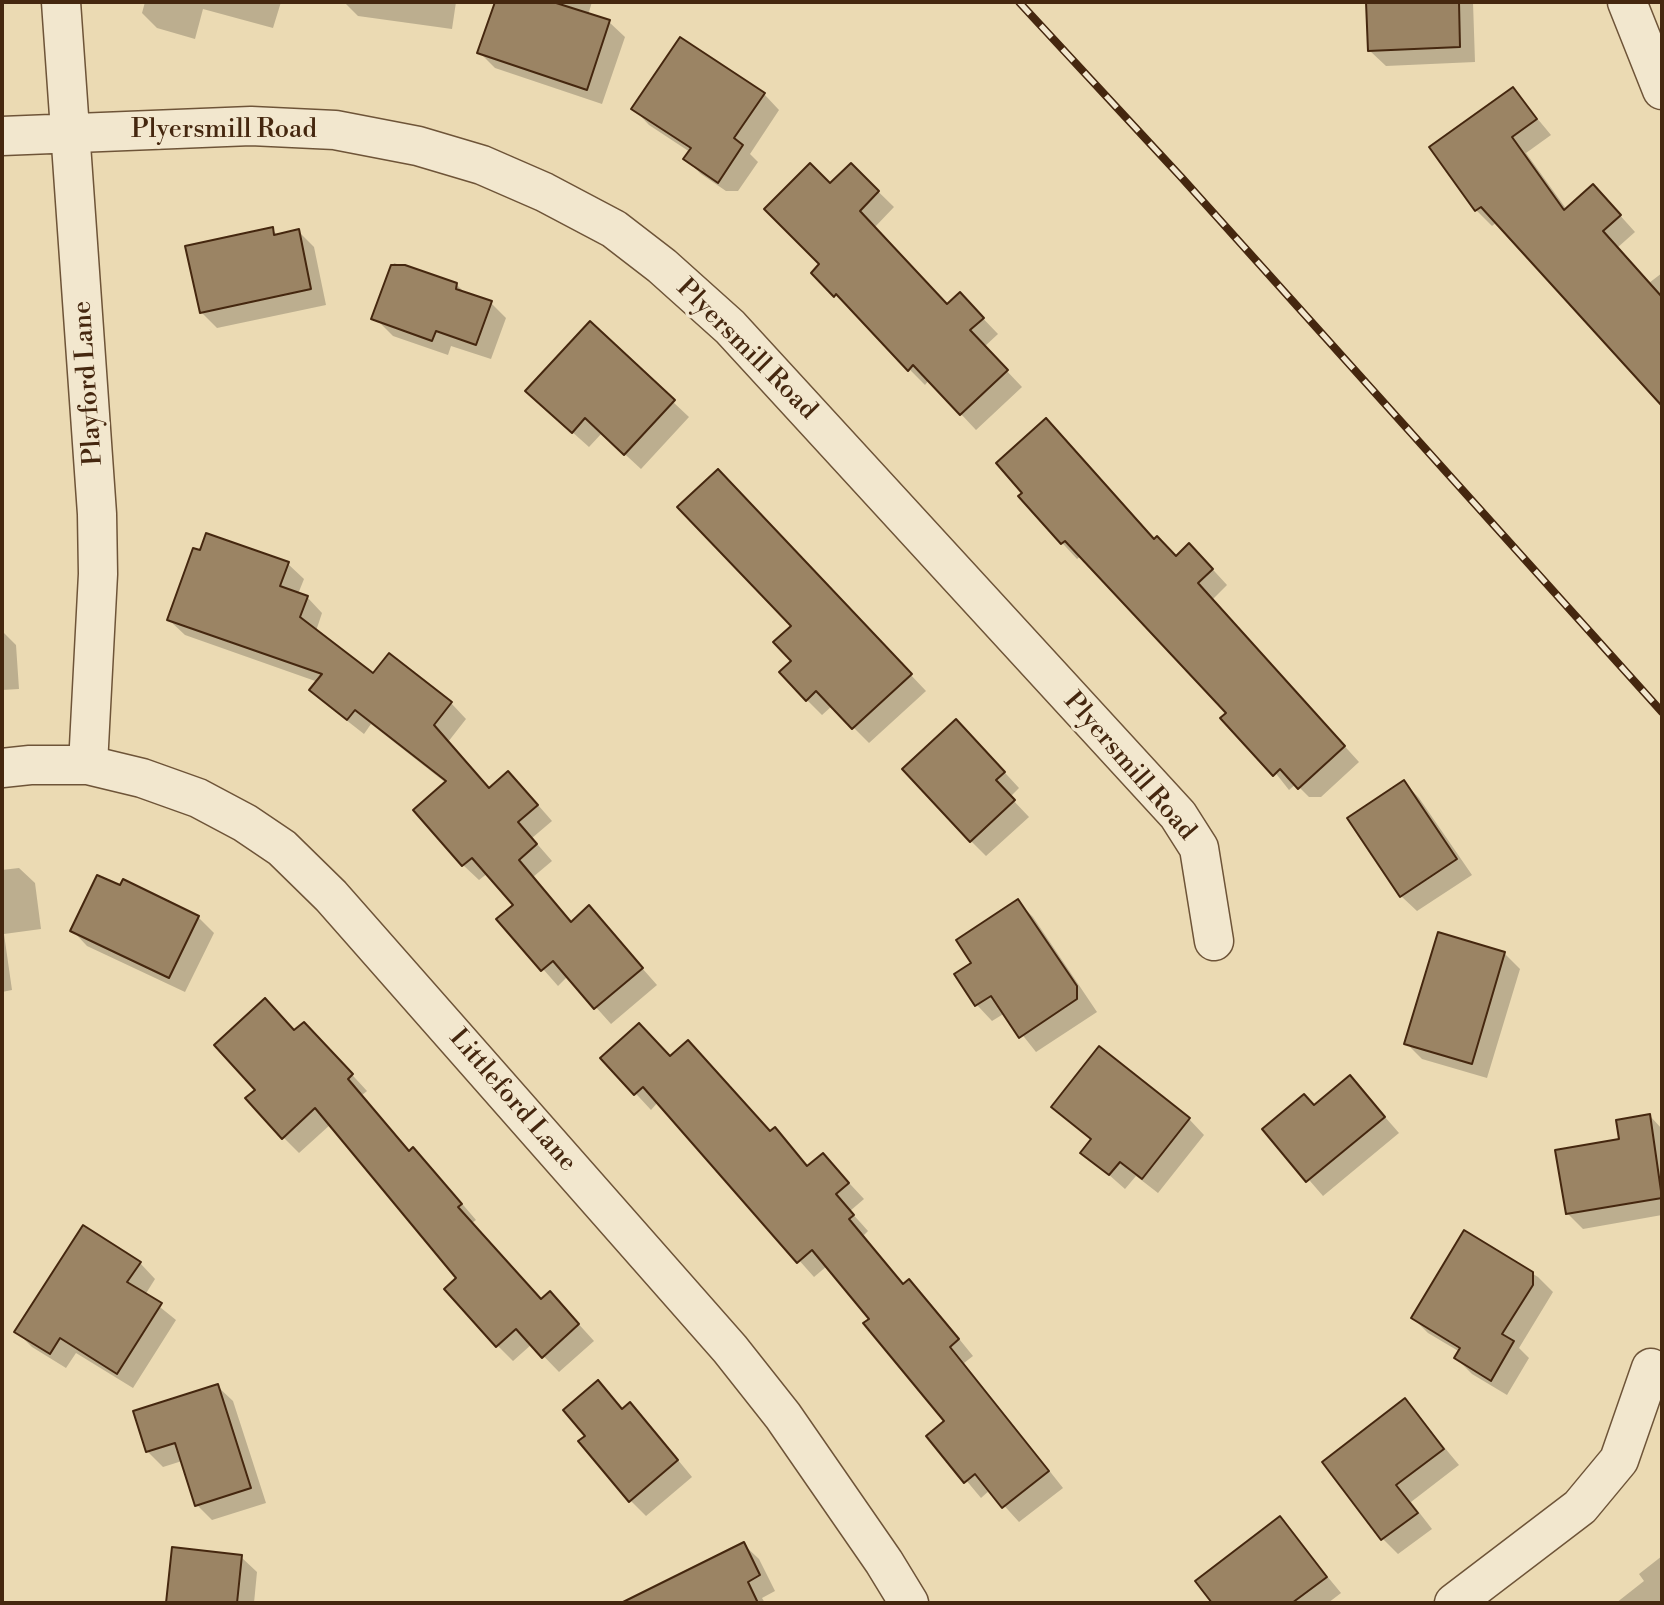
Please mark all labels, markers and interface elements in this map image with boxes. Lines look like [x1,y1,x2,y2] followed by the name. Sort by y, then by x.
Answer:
[131,115,317,147] street label: Plyersmill Road
[669,273,823,427] street label: Plyersmill Road
[68,300,110,466] street label: Playford Lane
[1056,687,1202,847] street label: Plyersmill Road
[442,1023,582,1179] street label: Littleford Lane

